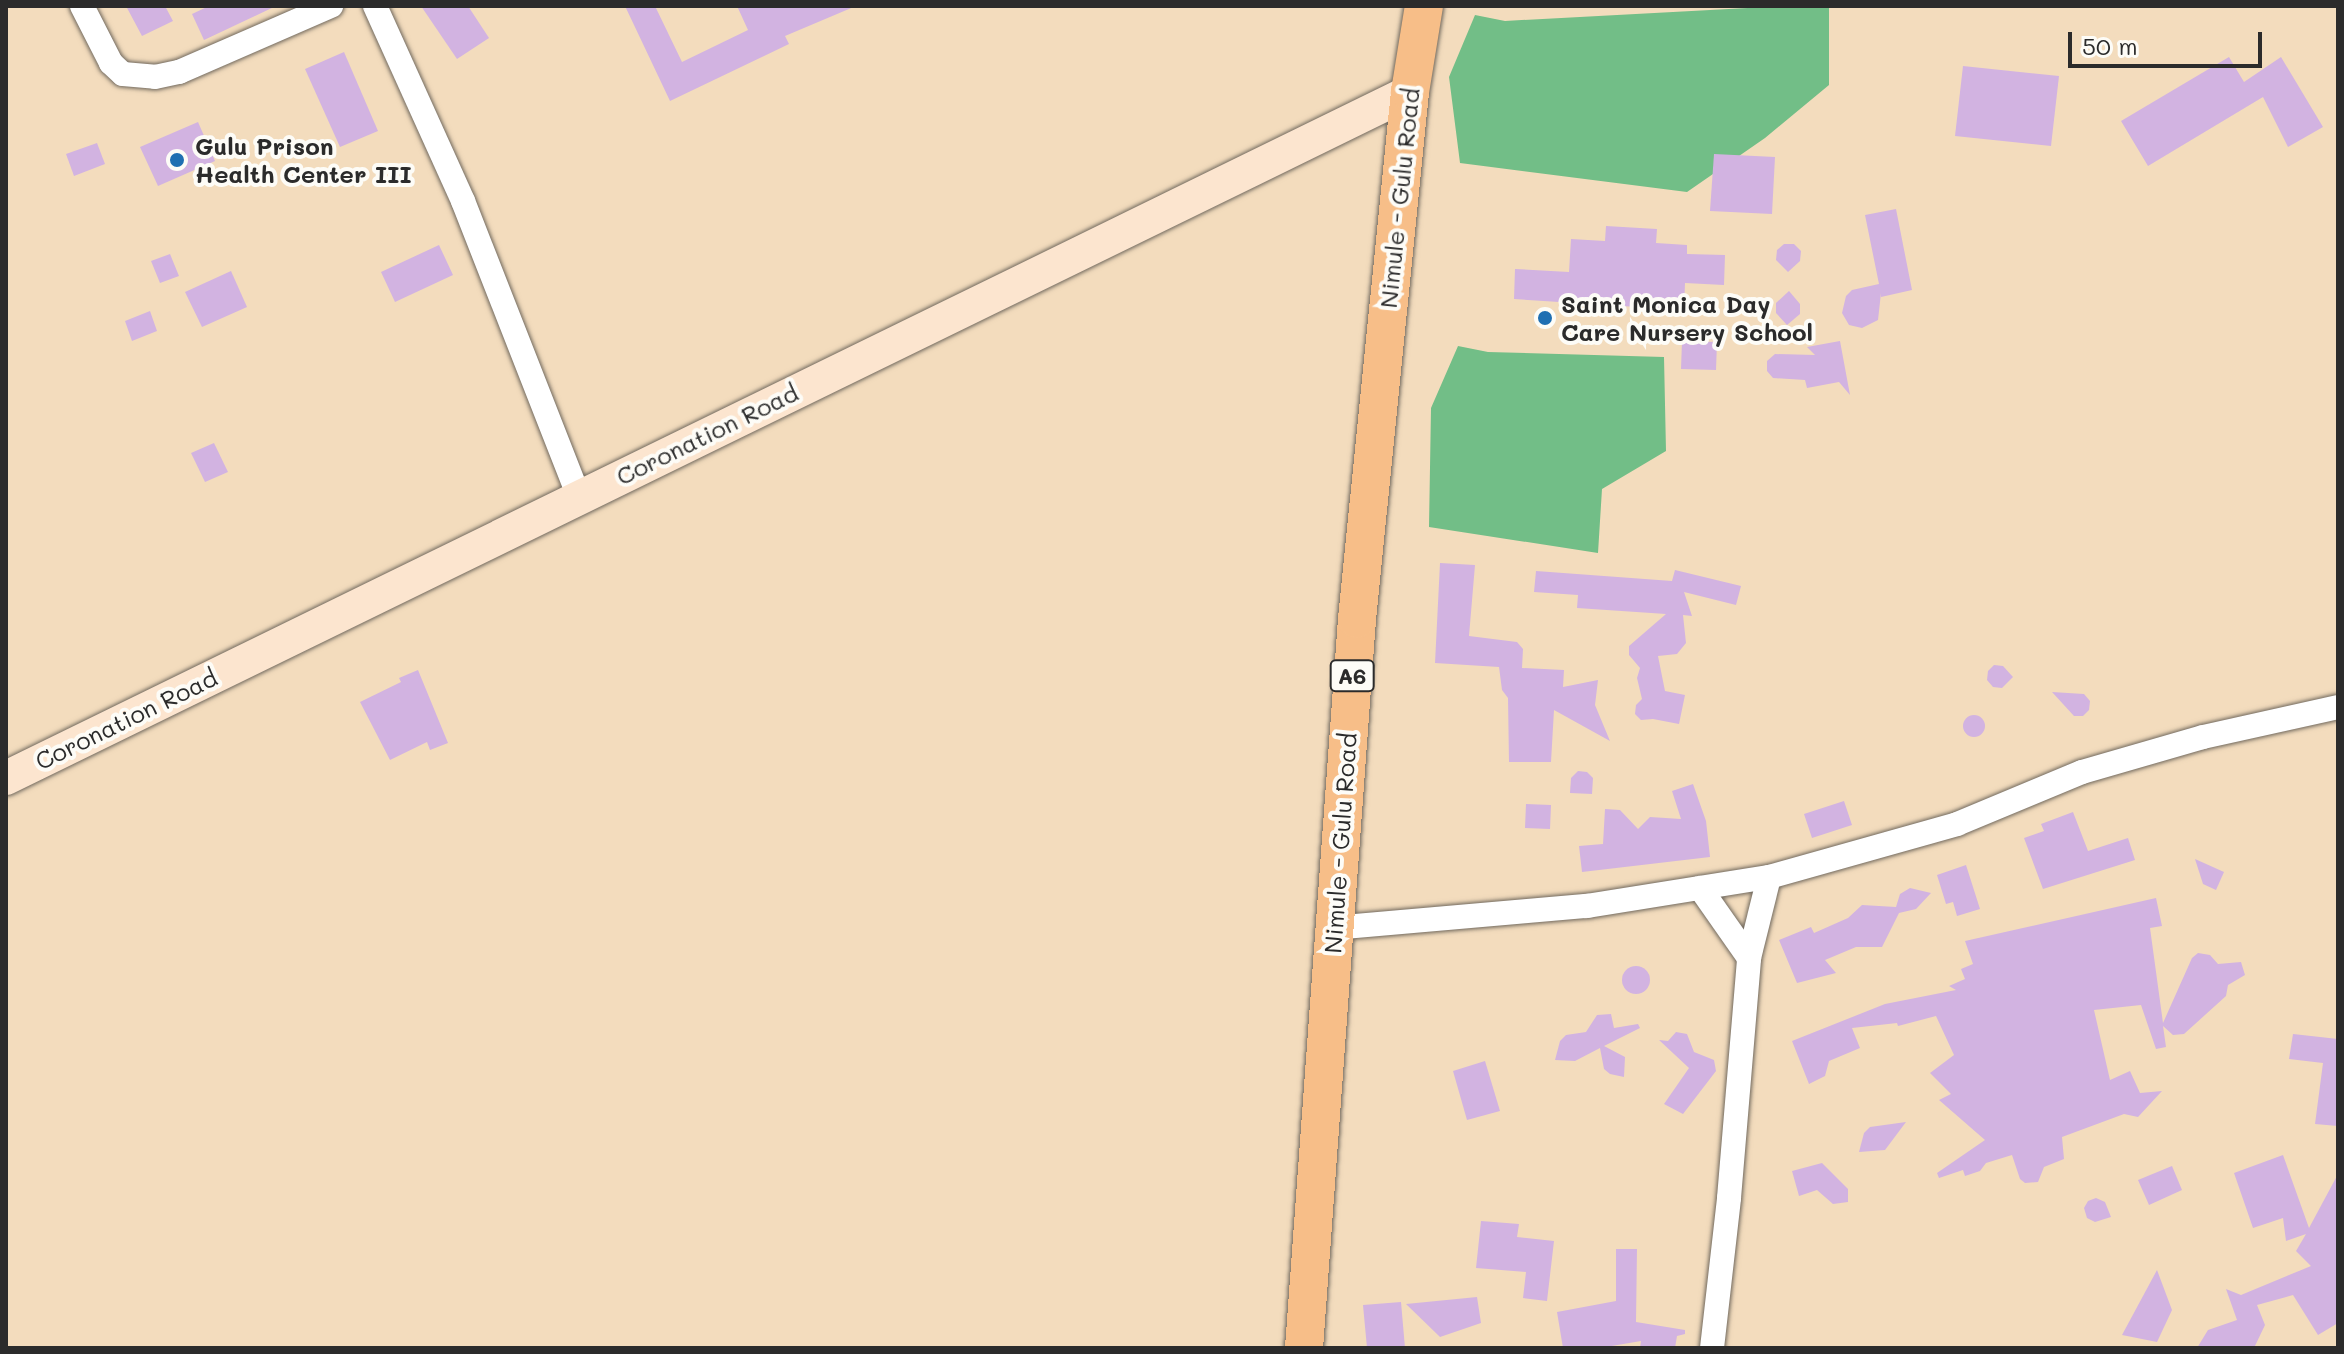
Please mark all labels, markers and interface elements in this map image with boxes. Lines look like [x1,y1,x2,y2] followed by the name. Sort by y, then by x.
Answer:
[2072,16,2266,66] scale bar
[2082,30,2138,61] text: 50 m
[1373,86,1425,310] street label: Nimule - Gulu Road
[195,132,412,188] place label: Gulu Prison Health Center III
[166,149,188,171] marker: Gulu Prison Health Center III
[1561,290,1813,346] place label: Saint Monica Day Care Nursery School
[1536,309,1554,327] marker: Saint Monica Day Care Nursery School
[611,377,803,491] street label: Coronation Road
[1328,658,1376,694] road number: A6
[30,662,222,776] street label: Coronation Road
[1318,732,1362,954] street label: Nimule - Gulu Road

